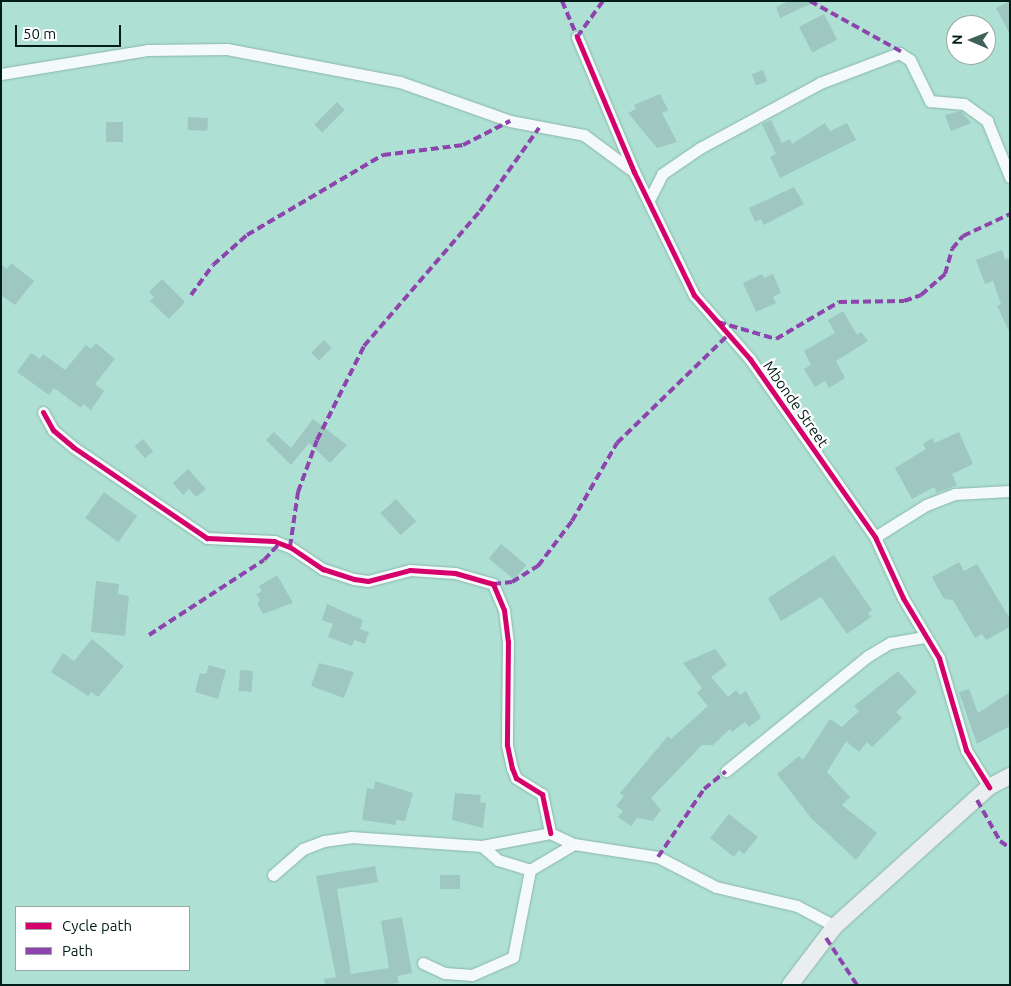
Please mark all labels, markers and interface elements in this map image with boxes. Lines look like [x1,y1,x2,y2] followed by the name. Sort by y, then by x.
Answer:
[18,15,124,47] scale bar
[946,15,996,65] north arrow
[23,25,56,42] text: 50 m
[949,34,965,45] text: N
[760,357,832,451] street label: Mbonde Street
[15,906,190,971] legend
[62,917,132,934] text: Cycle path
[62,942,93,959] text: Path

